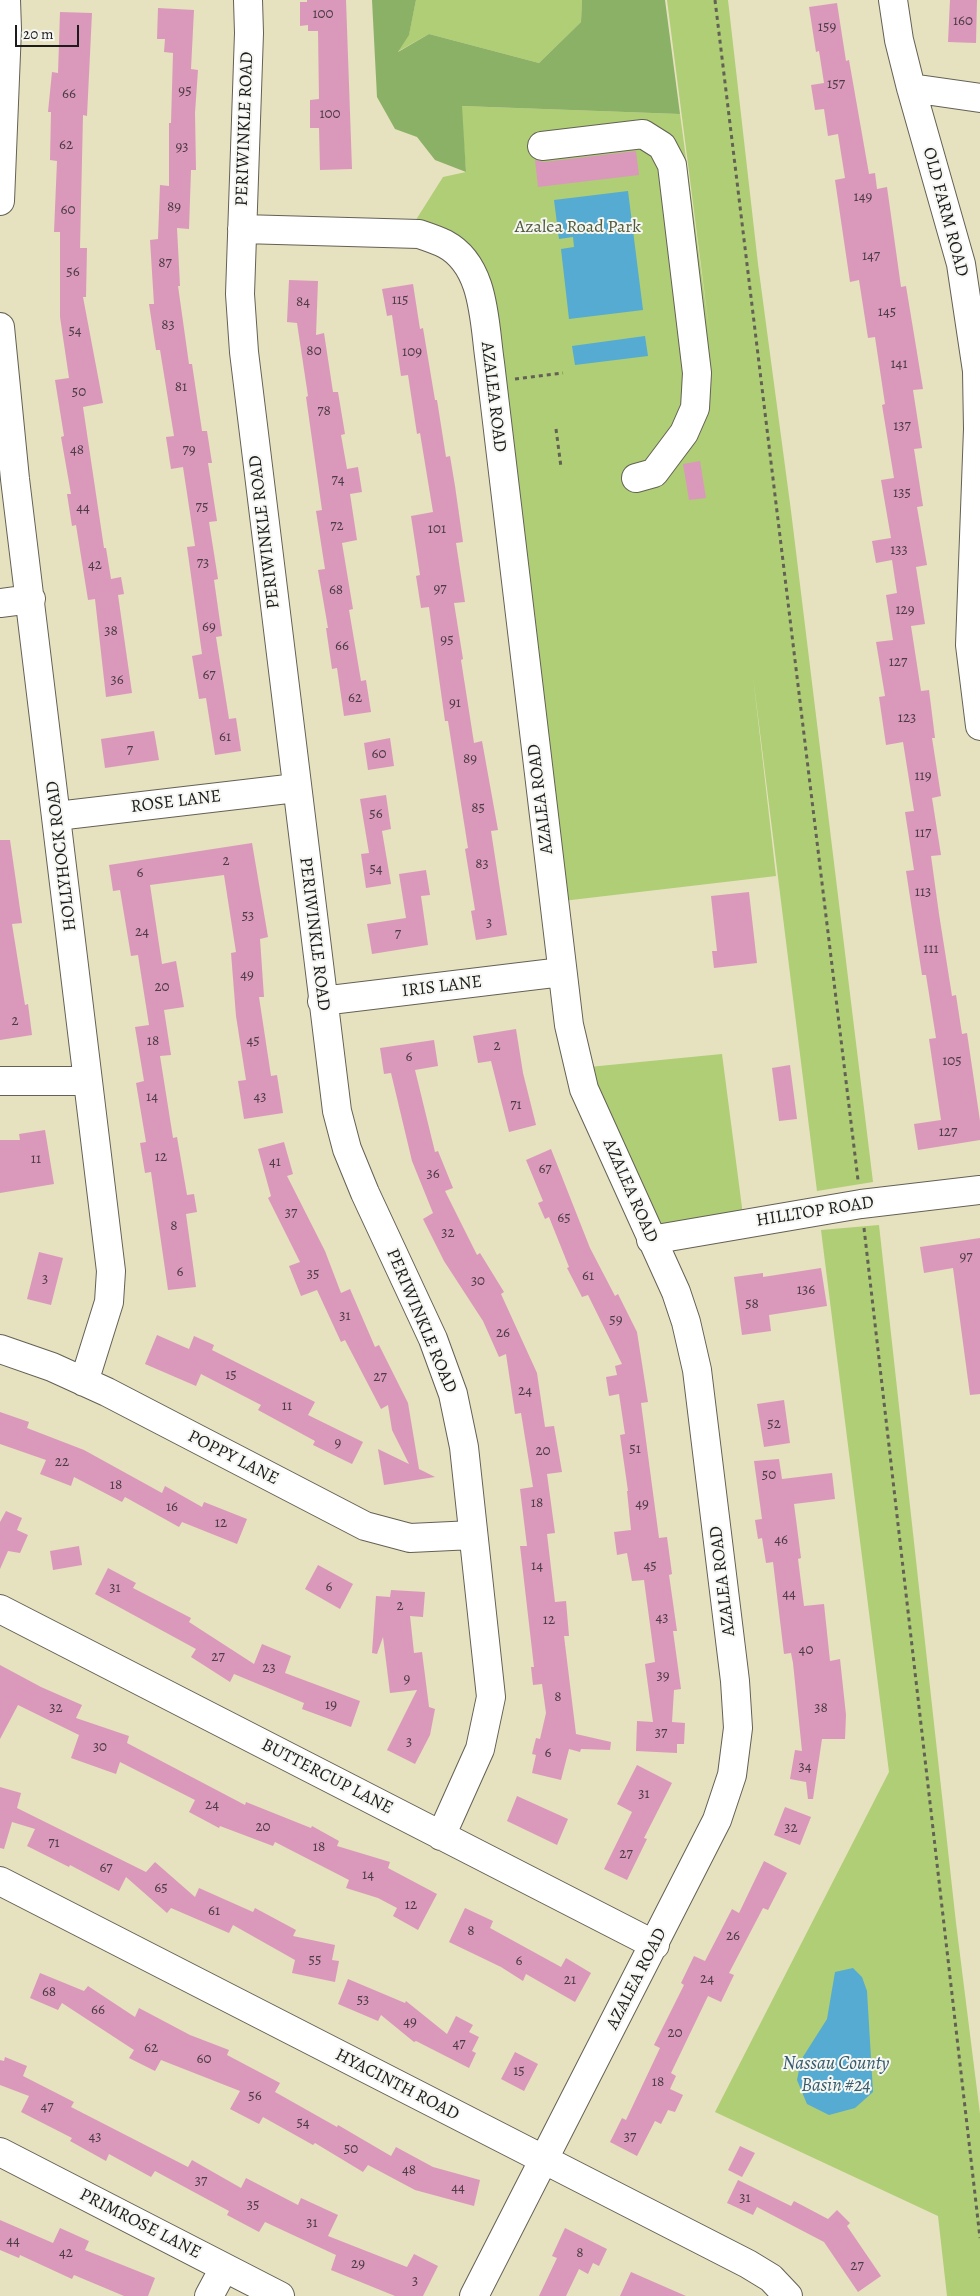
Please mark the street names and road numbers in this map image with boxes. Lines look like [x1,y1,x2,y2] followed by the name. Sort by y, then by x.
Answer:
[232,51,258,207] street label: PERIWINKLE ROAD
[917,145,973,279] street label: OLD FARM ROAD
[476,341,510,453] street label: AZALEA ROAD
[245,454,285,610] street label: PERIWINKLE ROAD
[524,743,558,855] street label: AZALEA ROAD
[42,780,82,932] street label: HOLLYHOCK ROAD
[130,786,222,818] street label: ROSE LANE
[294,856,334,1012] street label: PERIWINKLE ROAD
[401,971,483,1003] street label: IRIS LANE
[598,1136,662,1246] street label: AZALEA ROAD
[755,1192,875,1232] street label: HILLTOP ROAD
[381,1246,461,1396] street label: PERIWINKLE ROAD
[184,1426,282,1490] street label: POPPY LANE
[706,1525,740,1637] street label: AZALEA ROAD
[258,1734,396,1820] street label: BUTTERCUP LANE
[602,1925,672,2033] street label: AZALEA ROAD
[331,2044,463,2126] street label: HYACINTH ROAD
[76,2184,204,2264] street label: PRIMROSE LANE

